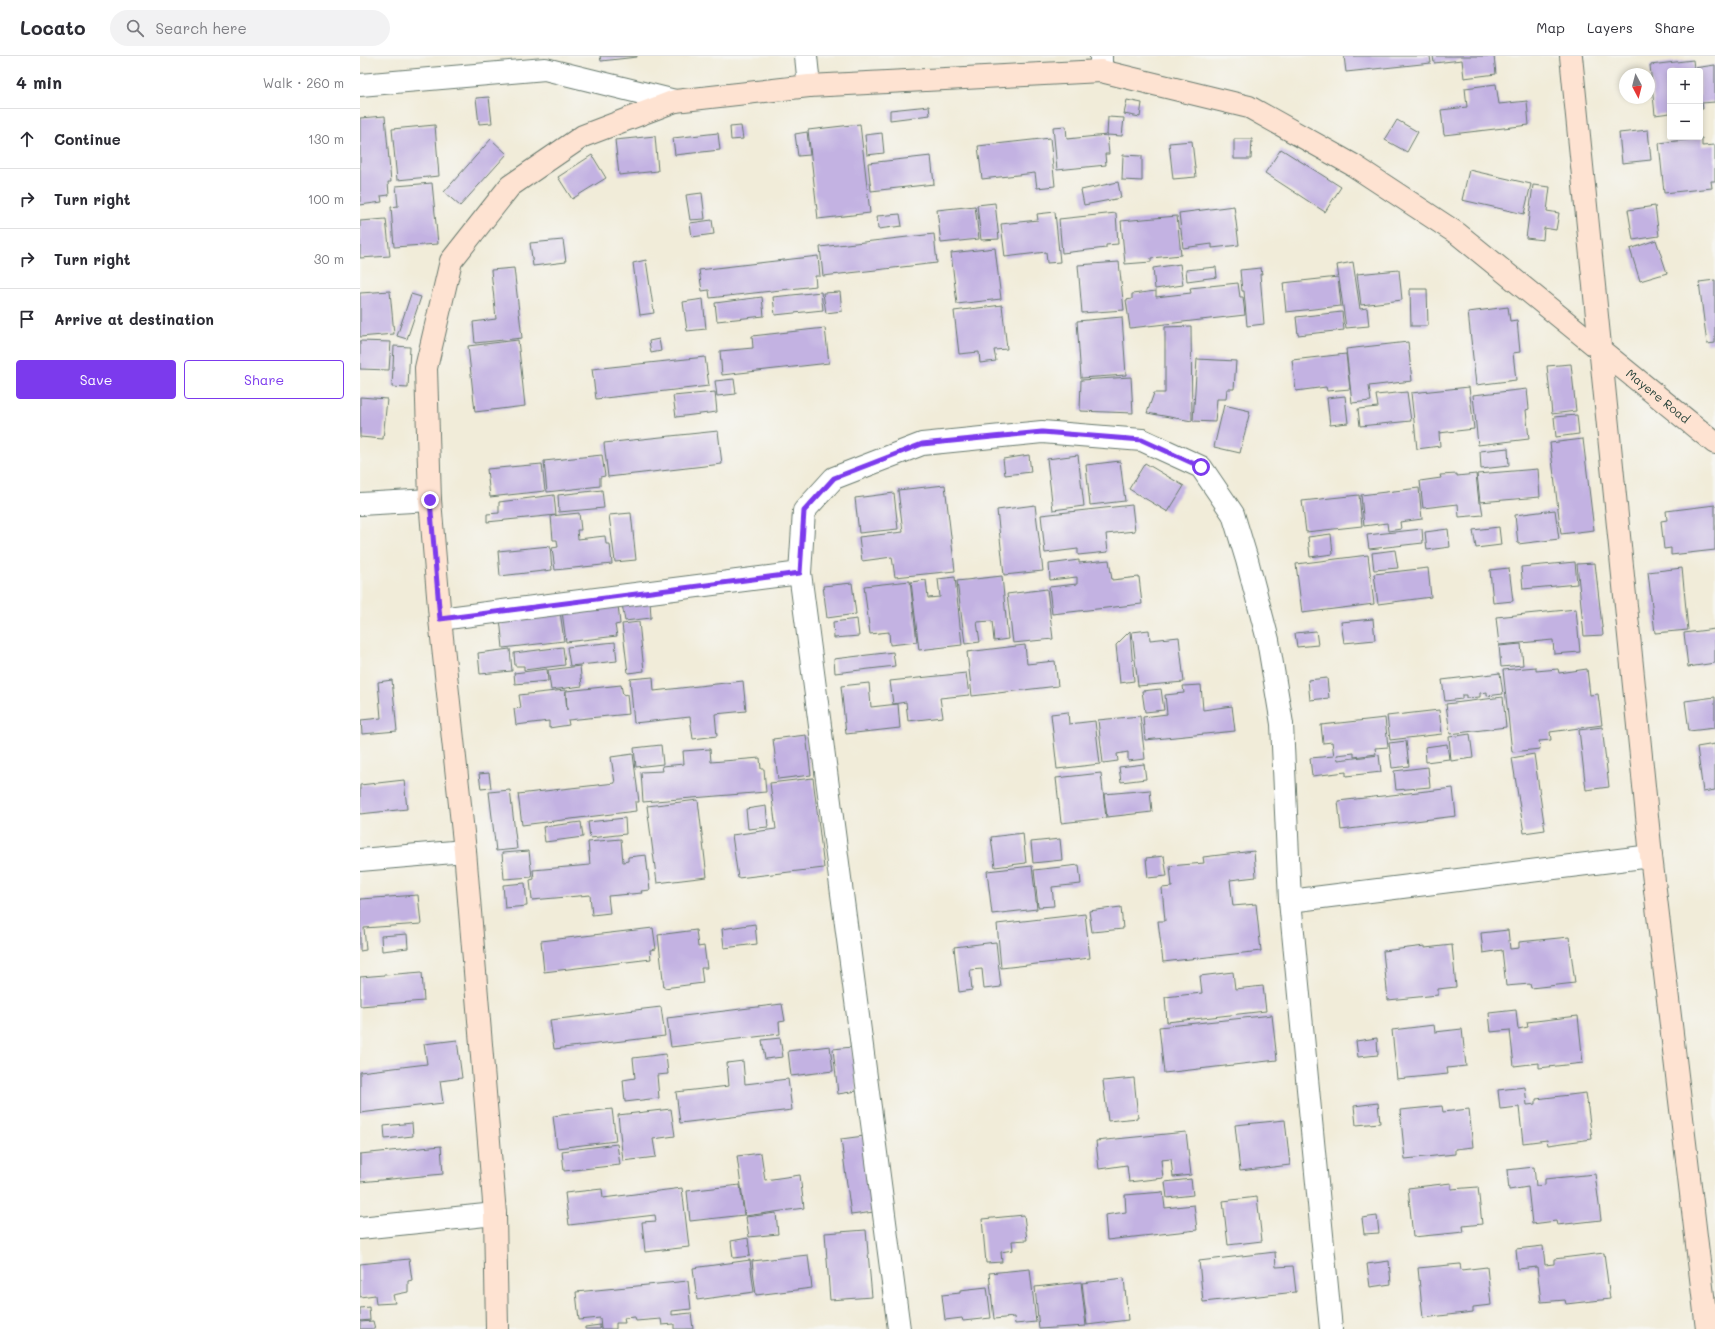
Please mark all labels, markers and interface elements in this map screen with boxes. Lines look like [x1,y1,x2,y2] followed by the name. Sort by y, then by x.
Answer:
[110,10,390,46] search box
[20,15,86,40] text: Locato
[124,17,146,39] icon: search
[156,18,247,38] text: Search here
[1536,18,1565,37] text: Map
[1587,18,1633,37] text: Layers
[1655,18,1695,37] text: Share
[1619,68,1655,104] north arrow
[1667,68,1703,140] map controls
[1667,68,1703,104] button: +
[16,71,62,93] text: 4 min
[263,74,344,91] text: Walk · 260 m
[1667,104,1703,140] button: −
[16,128,38,150] icon: ahead
[54,129,121,149] text: Continue
[308,130,344,147] text: 130 m
[16,188,38,210] icon: right
[54,189,131,209] text: Turn right
[308,190,344,207] text: 100 m
[16,248,38,270] icon: right
[54,249,131,269] text: Turn right
[314,250,344,267] text: 30 m
[16,308,38,330] icon: arrive
[54,309,214,329] text: Arrive at destination
[16,360,176,399] button: Save
[184,360,344,399] button: Share
[1623,365,1694,427] street label: Mayere Road
[1192,458,1210,476] route start
[421,491,439,509] route end

